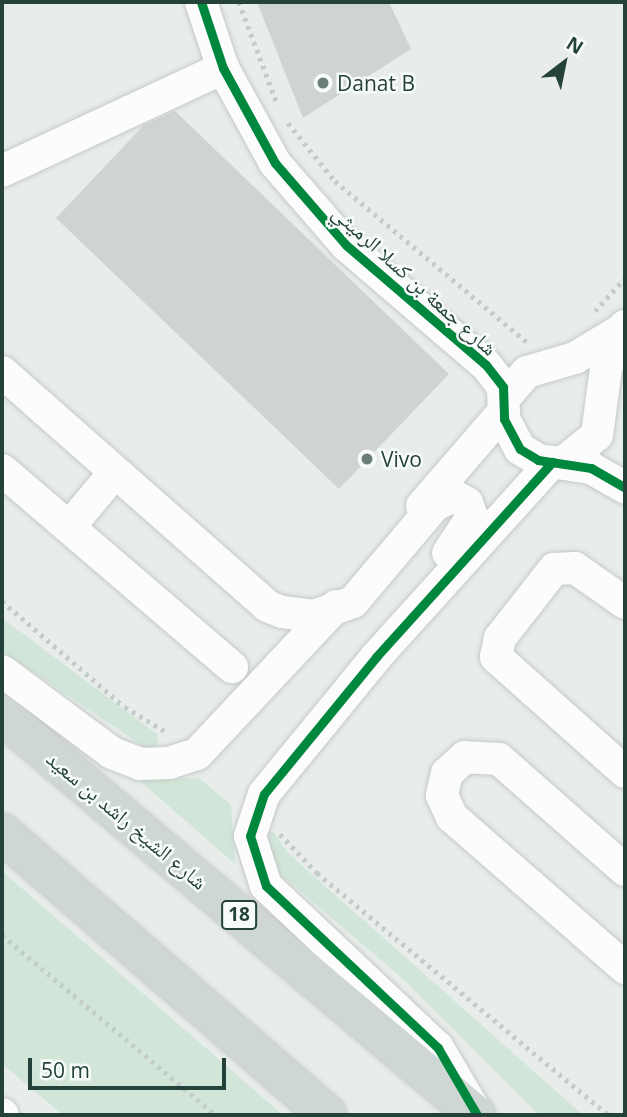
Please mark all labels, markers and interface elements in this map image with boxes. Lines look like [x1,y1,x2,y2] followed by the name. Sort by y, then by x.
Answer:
[529,28,599,98] north arrow
[562,30,589,60] text: N
[337,70,415,96] place label: Danat B
[315,75,331,91] marker: Danat B
[328,200,502,360] street label: شارع جمعة بن كسلا الرميثي
[381,446,422,472] place label: Vivo
[359,451,375,467] marker: Vivo
[42,746,212,894] street label: شارع الشيخ راشد بن سعيد
[220,900,258,931] road number: 18
[32,1044,229,1088] scale bar
[41,1056,90,1084] text: 50 m

